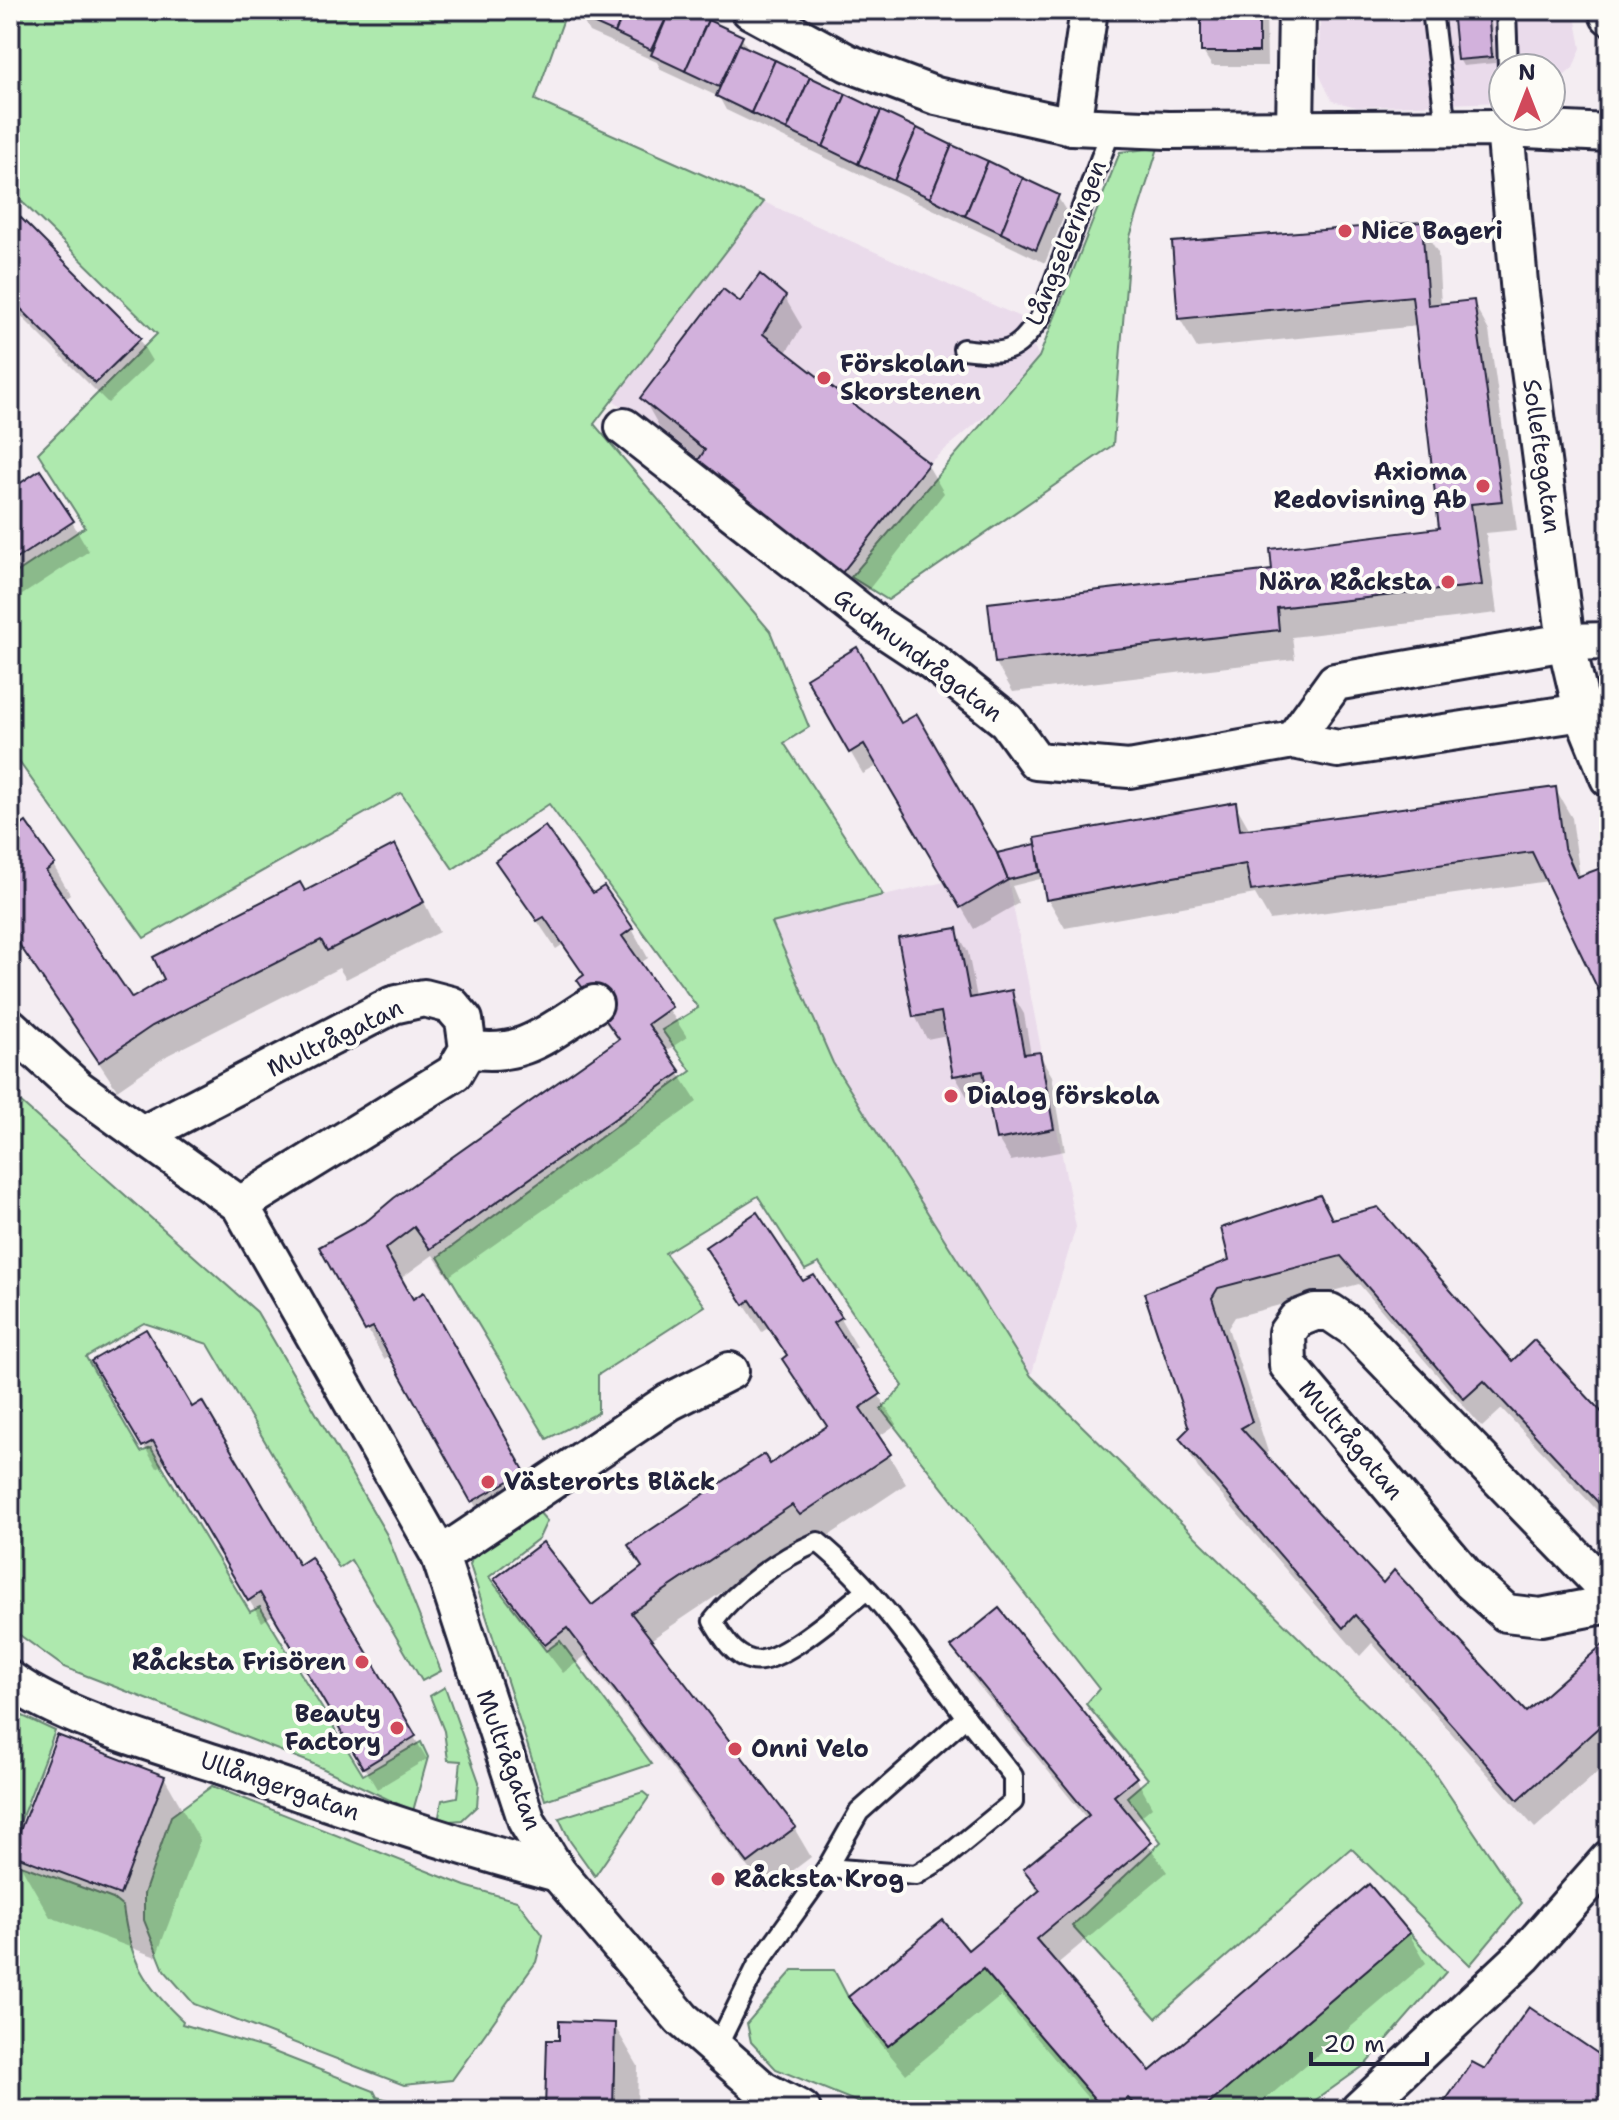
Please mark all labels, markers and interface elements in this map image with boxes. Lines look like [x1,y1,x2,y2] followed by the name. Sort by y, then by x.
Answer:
[1487,52,1567,132] north arrow
[1518,58,1536,87] text: N
[1018,155,1114,331] street label: Långseleringen
[1361,215,1503,247] place label: Nice Bageri
[1336,222,1354,240] marker: Nice Bageri
[840,348,981,408] place label: Förskolan Skorstenen
[815,369,833,387] marker: Förskolan Skorstenen
[1515,377,1569,535] street label: Solleftegatan
[1274,456,1468,516] place label: Axioma Redovisning Ab
[1474,477,1492,495] marker: Axioma Redovisning Ab
[1258,566,1433,598] place label: Nära Råcksta
[1439,573,1457,591] marker: Nära Råcksta
[827,581,1009,729] street label: Gudmundrågatan
[262,991,408,1085] street label: Multrågatan
[967,1080,1160,1112] place label: Dialog förskola
[942,1087,960,1105] marker: Dialog förskola
[1291,1373,1411,1507] street label: Multrågatan
[504,1466,716,1498] place label: Västerorts Bläck
[479,1473,497,1491] marker: Västerorts Bläck
[132,1646,346,1678] place label: Råcksta Frisören
[353,1653,371,1671] marker: Råcksta Frisören
[469,1685,549,1835] street label: Multrågatan
[285,1698,381,1758] place label: Beauty Factory
[388,1719,406,1737] marker: Beauty Factory
[751,1733,869,1765] place label: Onni Velo
[726,1740,744,1758] marker: Onni Velo
[196,1744,364,1828] street label: Ullångergatan
[734,1863,904,1895] place label: Råcksta Krog
[709,1870,727,1888] marker: Råcksta Krog
[1311,2016,1427,2066] scale bar
[1323,2028,1385,2060] text: 20 m

